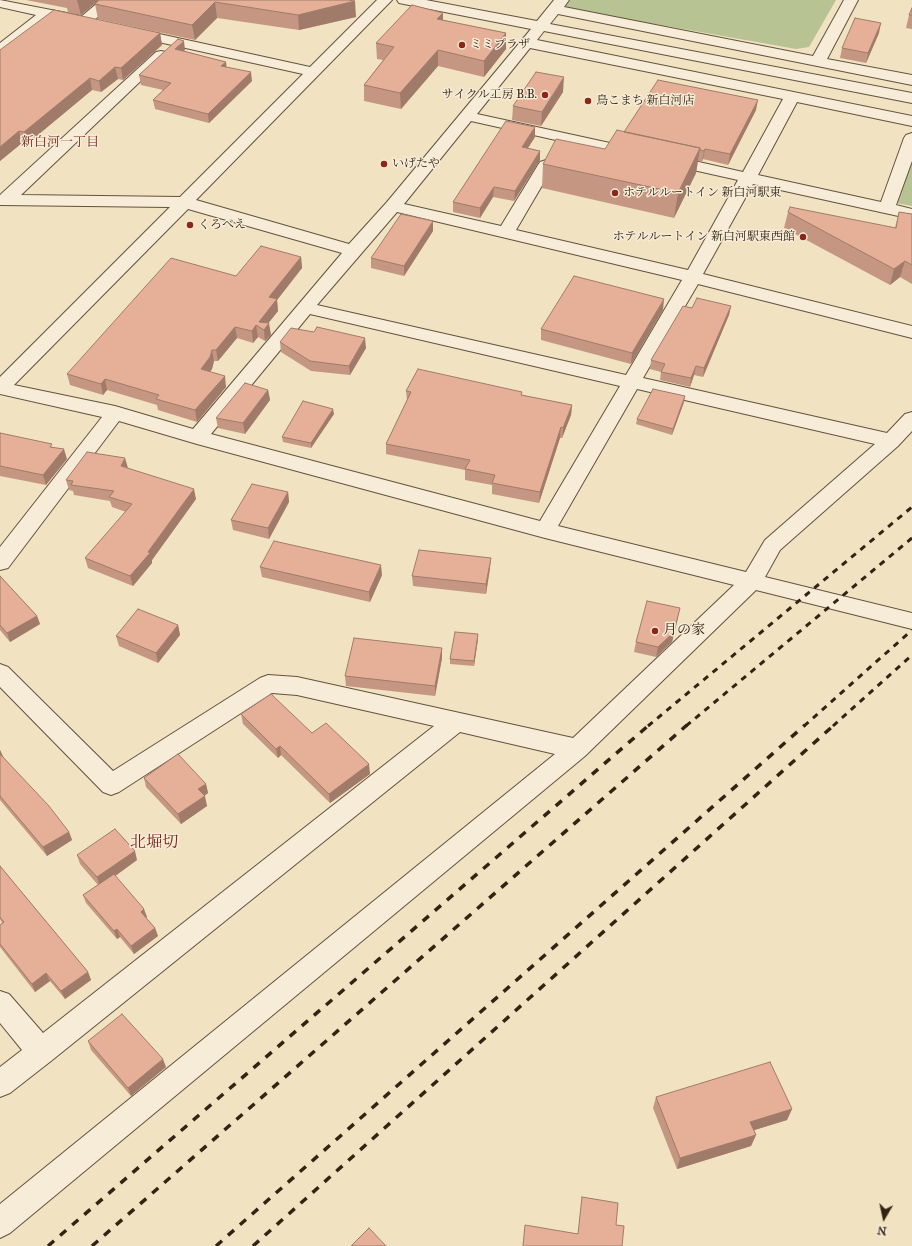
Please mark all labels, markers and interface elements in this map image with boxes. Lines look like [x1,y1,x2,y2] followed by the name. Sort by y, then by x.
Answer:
[470,38,530,52] place label: ミミプラザ
[457,40,467,50] marker: ミミプラザ
[442,88,537,102] place label: サイクル工房 B.B.
[540,90,550,100] marker: サイクル工房 B.B.
[596,94,695,108] place label: 鳥こまち 新白河店
[583,96,593,106] marker: 鳥こまち 新白河店
[21,135,99,151] district label: 新白河一丁目
[392,157,440,171] place label: いげたや
[379,159,389,169] marker: いげたや
[623,186,782,200] place label: ホテルルートイン 新白河駅東
[610,188,620,198] marker: ホテルルートイン 新白河駅東
[198,218,246,232] place label: くろべえ
[185,220,195,230] marker: くろべえ
[612,230,795,244] place label: ホテルルートイン 新白河駅東西館
[798,232,808,242] marker: ホテルルートイン 新白河駅東西館
[663,623,705,639] place label: 月の家
[650,626,660,636] marker: 月の家
[130,833,178,853] district label: 北堀切
[864,1198,904,1238] north arrow
[876,1223,888,1237] text: N

